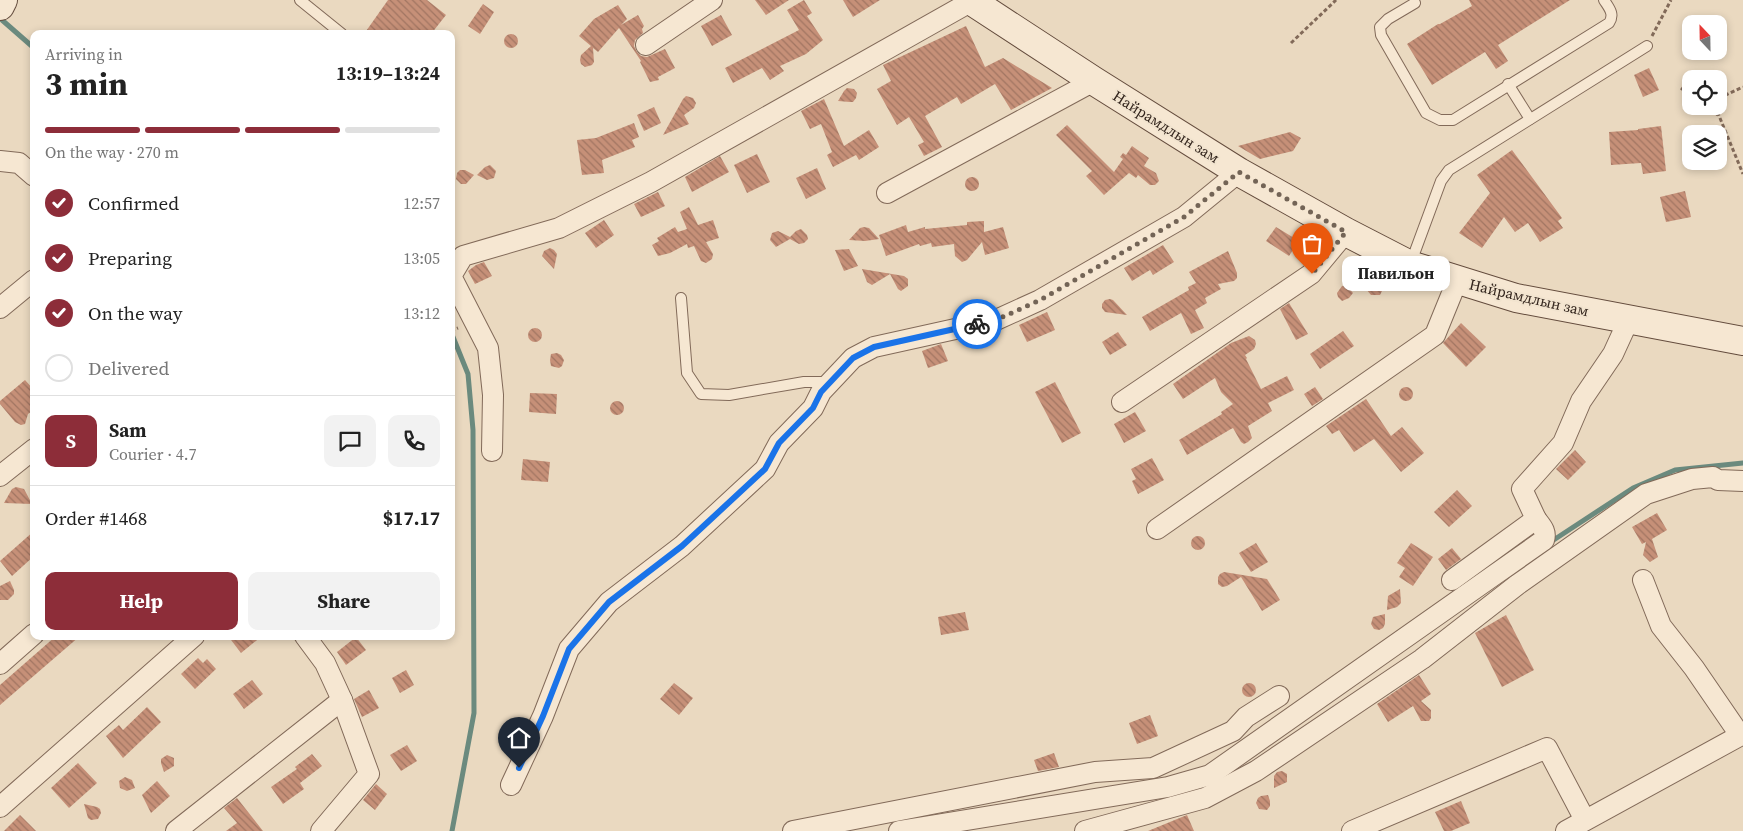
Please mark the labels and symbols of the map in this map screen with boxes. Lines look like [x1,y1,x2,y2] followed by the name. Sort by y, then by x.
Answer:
[1682,15,1728,60] north arrow
[1109,85,1224,168] street label: Найрамдлын зам
[1291,223,1333,274] pin
[1342,256,1450,292] callout: Павильон
[1467,274,1591,321] street label: Найрамдлын зам
[952,299,1002,349] courier
[498,717,540,768] pin

